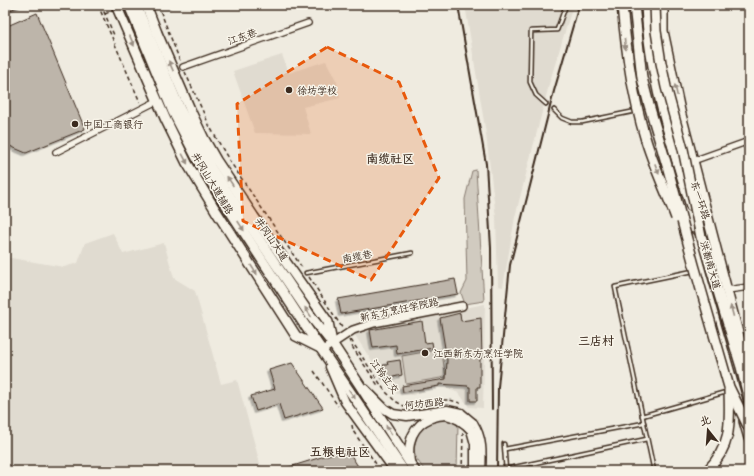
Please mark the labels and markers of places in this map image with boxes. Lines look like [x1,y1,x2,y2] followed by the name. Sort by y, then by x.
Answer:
[297,83,337,97] place label: 徐坊学校
[284,85,294,95] marker: 徐坊学校
[83,117,143,131] place label: 中国工商银行
[70,119,80,129] marker: 中国工商银行
[433,346,523,360] place label: 江西新东方烹饪学院
[420,348,430,358] marker: 江西新东方烹饪学院

